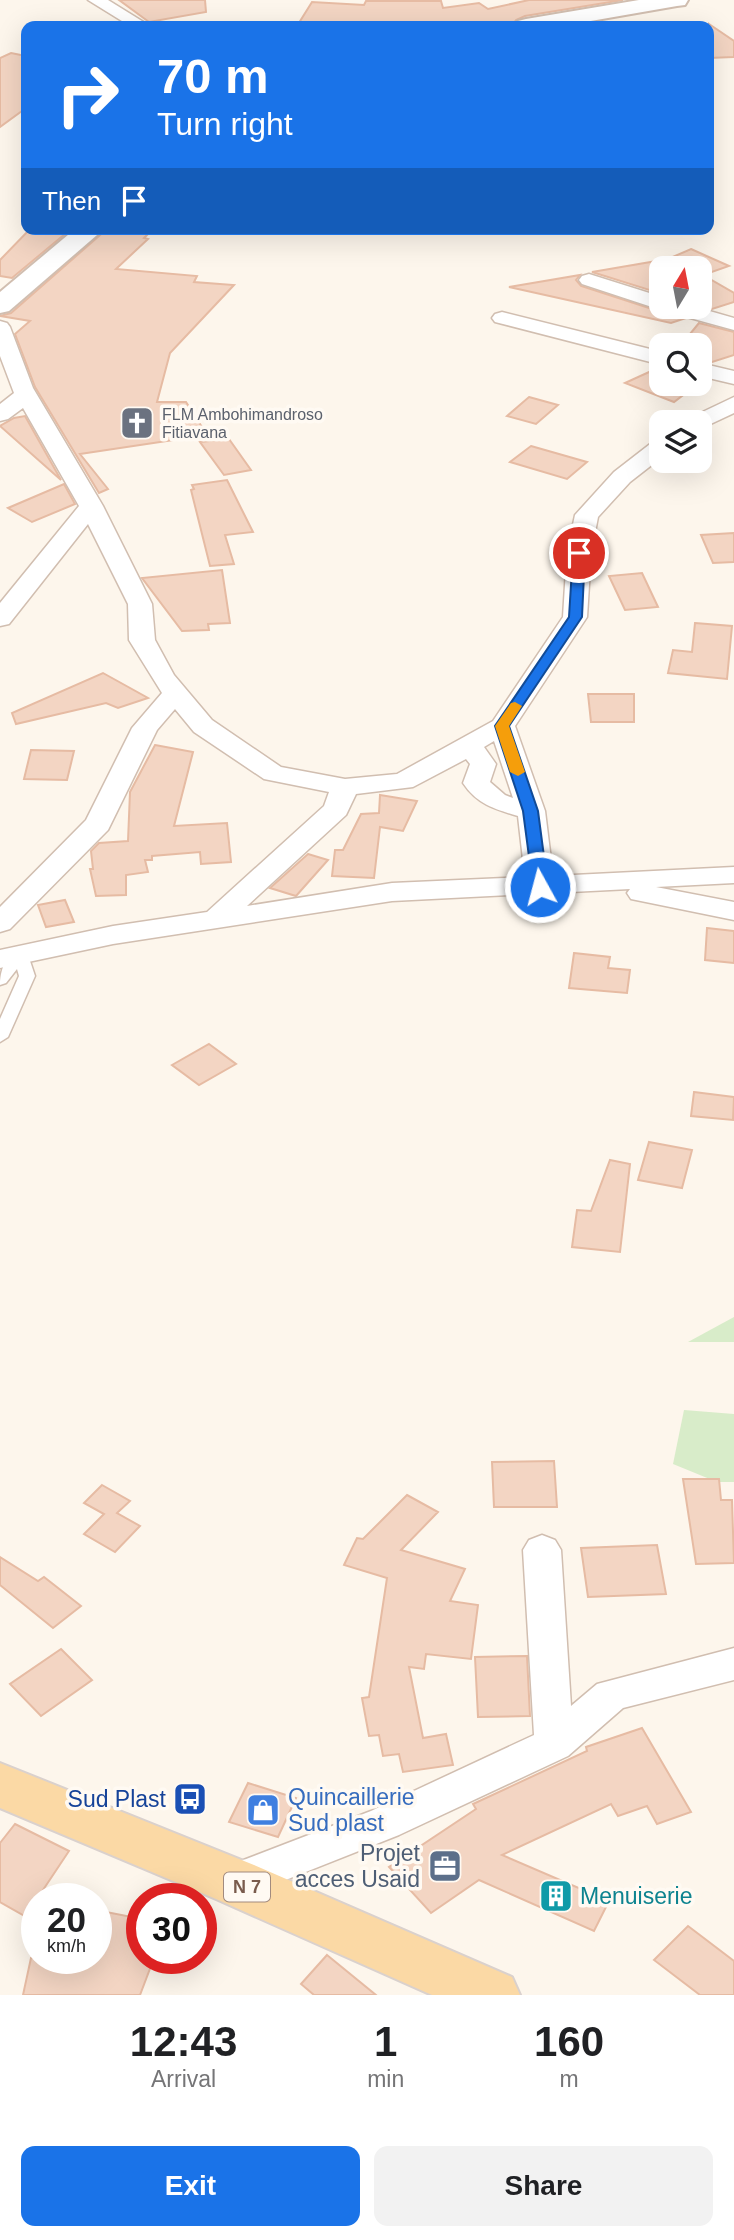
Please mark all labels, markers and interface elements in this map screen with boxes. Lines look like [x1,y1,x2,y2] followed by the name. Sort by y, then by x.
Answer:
[42,49,133,140] icon: right
[157,49,269,103] text: 70 m
[157,106,293,142] text: Turn right
[115,182,153,220] icon: arrive
[42,186,101,216] text: Then
[649,256,712,318] north arrow
[649,256,712,473] map controls
[649,333,712,396] button: search
[118,404,156,442] church icon: FLM Ambohimandroso Fitiavana
[162,406,323,441] place label: FLM Ambohimandroso Fitiavana
[649,410,712,473] button: layers
[549,523,609,583] pin
[560,534,598,572] icon: arrive
[503,850,577,924] position arrow
[171,1780,209,1818] bus stop icon: Sud Plast
[288,1784,415,1836] place label: Quincaillerie Sud plast
[68,1786,167,1812] place label: Sud Plast
[244,1791,282,1829] shop icon: Quincaillerie Sud plast
[295,1840,421,1892] place label: Projet acces Usaid
[426,1847,464,1885] office icon: Projet acces Usaid
[224,1872,270,1901] road number: N 7
[537,1877,575,1915] building icon: Menuiserie
[126,1883,217,1974] speed limit sign: 30
[580,1883,693,1909] place label: Menuiserie
[47,1900,86,1939] text: 20
[47,1936,86,1956] text: km/h
[130,2018,237,2065] text: 12:43
[374,2018,397,2065] text: 1
[534,2018,604,2065] text: 160
[151,2066,216,2092] text: Arrival
[367,2066,404,2092] text: min
[560,2066,579,2092] text: m
[21,2146,360,2226] button: Exit
[374,2146,713,2226] button: Share

